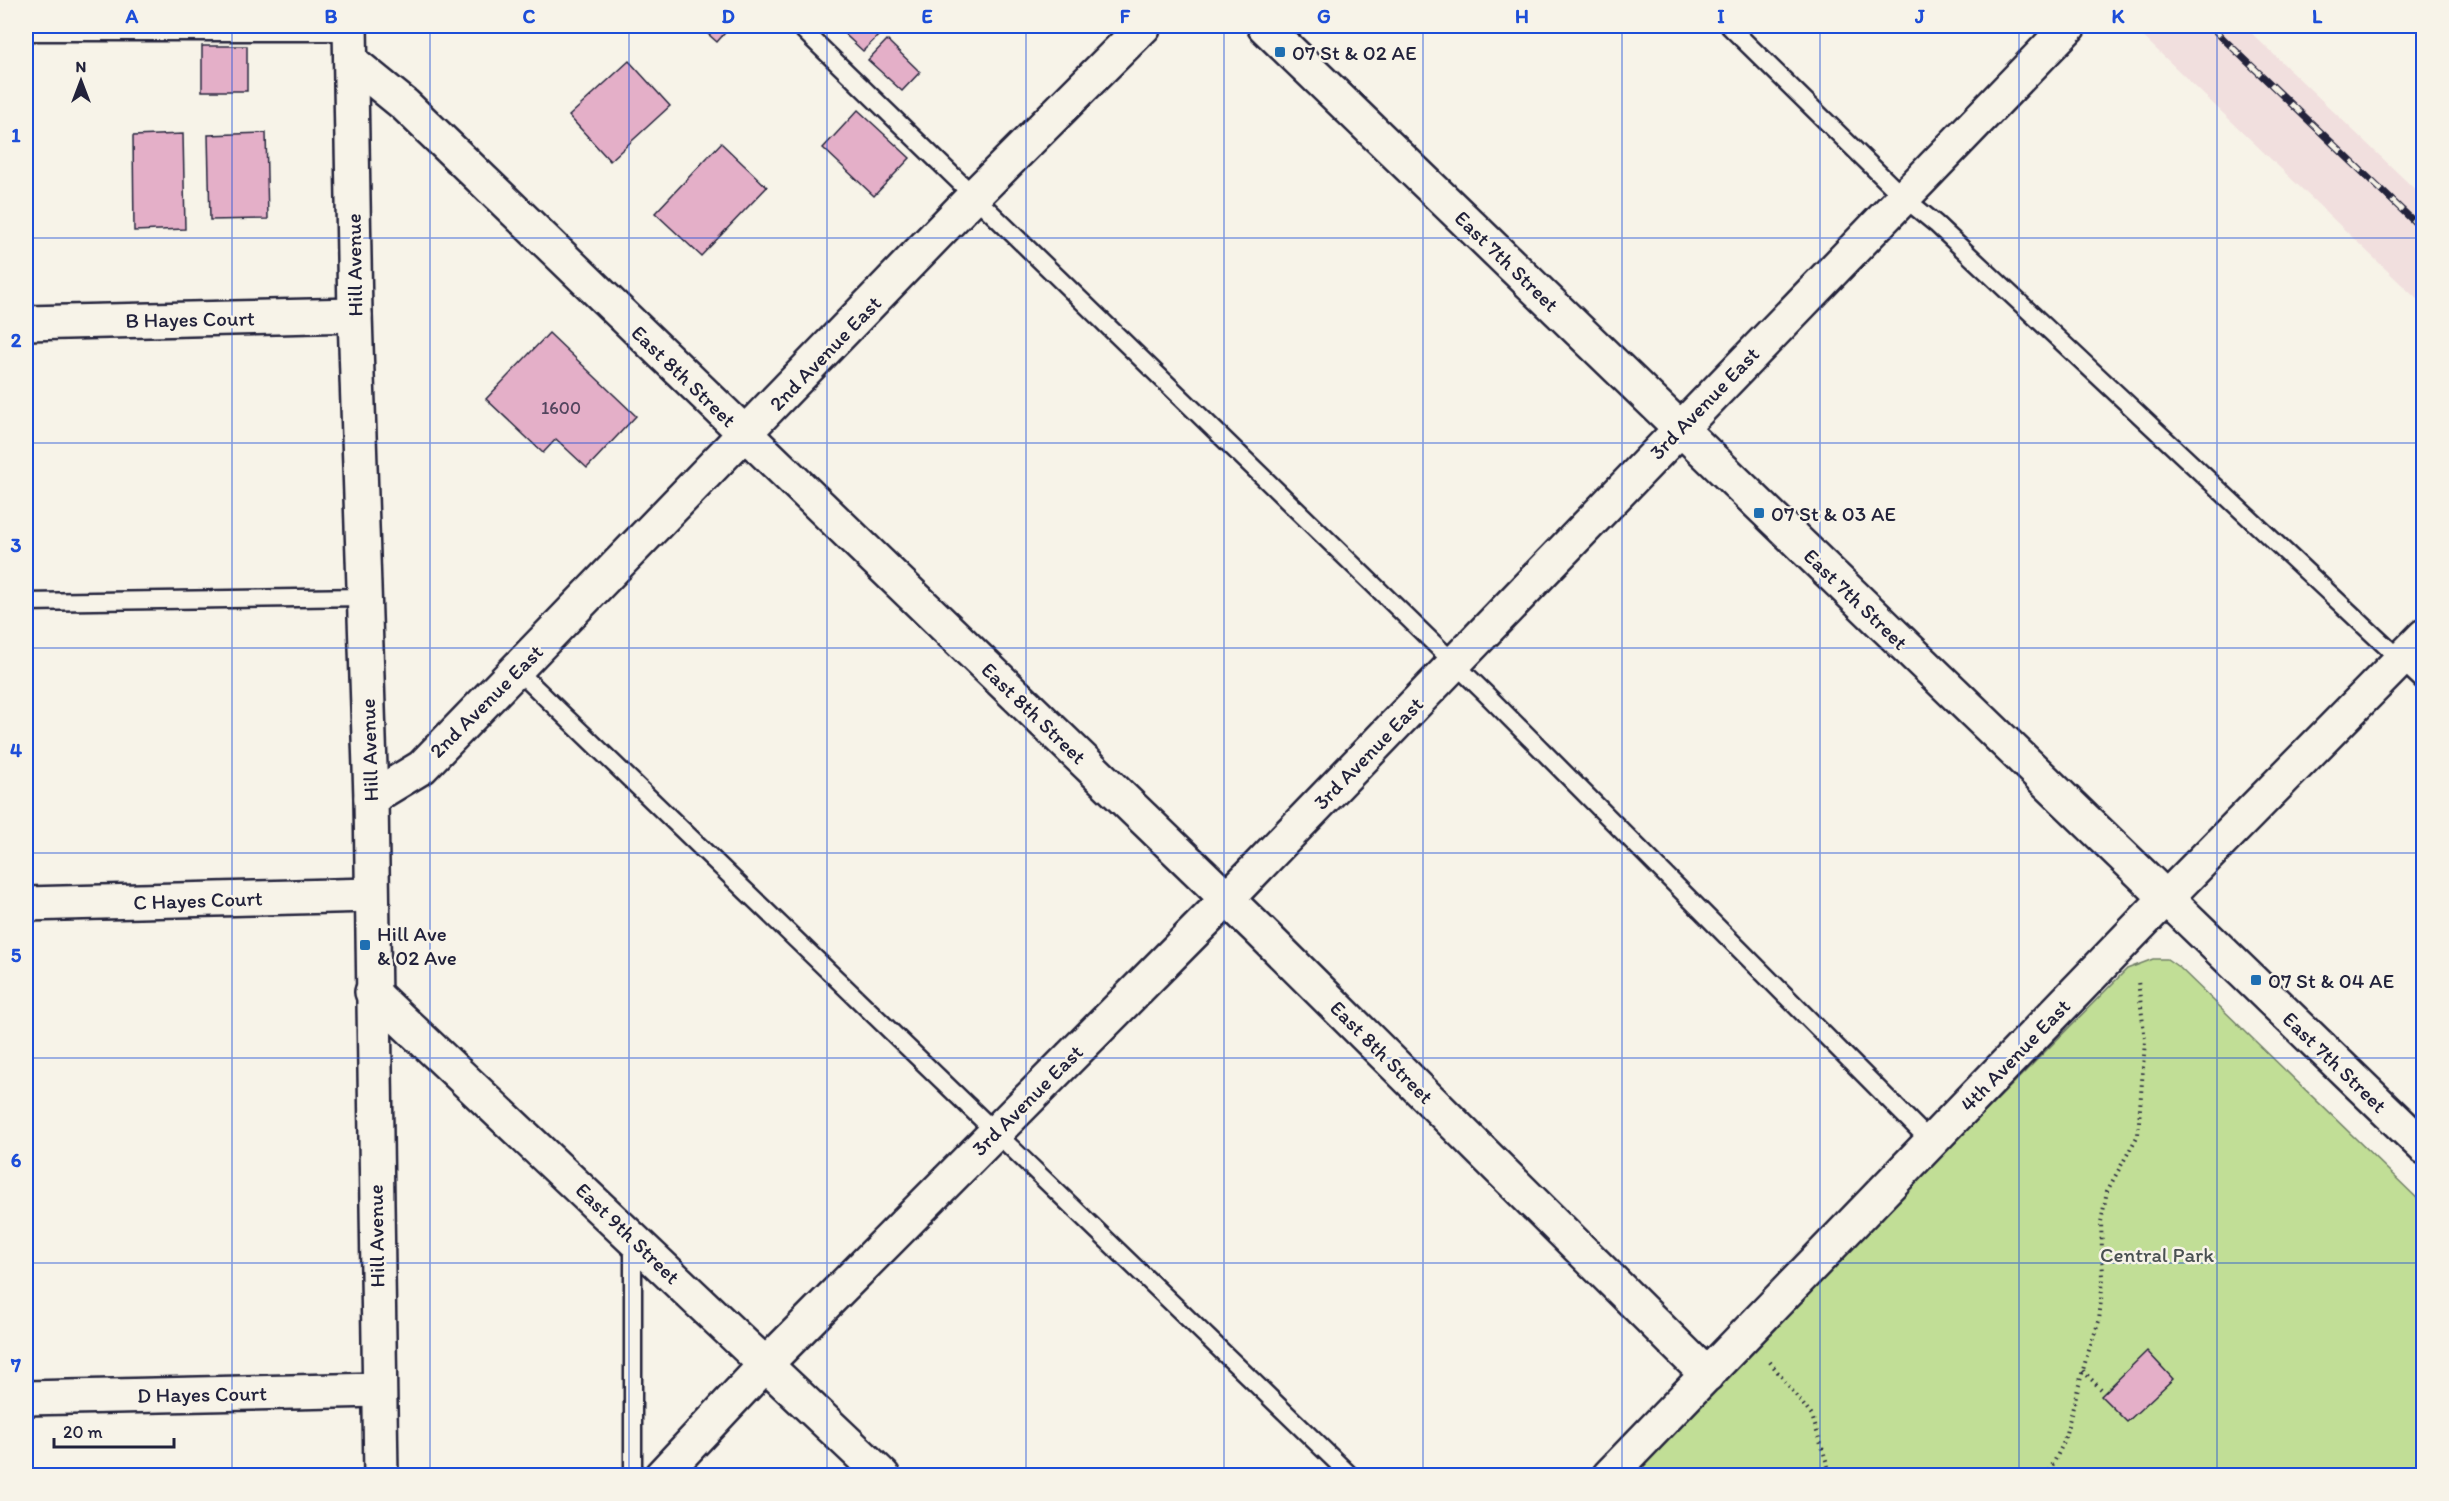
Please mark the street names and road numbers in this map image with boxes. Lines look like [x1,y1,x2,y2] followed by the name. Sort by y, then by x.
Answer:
[1450,205,1564,317] street label: East 7th Street
[341,213,367,317] street label: Hill Avenue
[764,290,886,416] street label: 2nd Avenue East
[125,305,255,333] street label: B Hayes Court
[626,320,742,432] street label: East 8th Street
[1644,341,1764,465] street label: 3rd Avenue East
[1799,543,1913,655] street label: East 7th Street
[424,639,548,763] street label: 2nd Avenue East
[976,657,1092,769] street label: East 8th Street
[1308,691,1428,815] street label: 3rd Avenue East
[355,698,383,802] street label: Hill Avenue
[133,885,263,915] street label: C Hayes Court
[1955,993,2075,1117] street label: 4th Avenue East
[1325,995,1439,1109] street label: East 8th Street
[2278,1006,2392,1118] street label: East 7th Street
[966,1039,1088,1161] street label: 3rd Avenue East
[571,1177,685,1289] street label: East 9th Street
[363,1184,389,1288] street label: Hill Avenue
[137,1380,267,1408] street label: D Hayes Court

